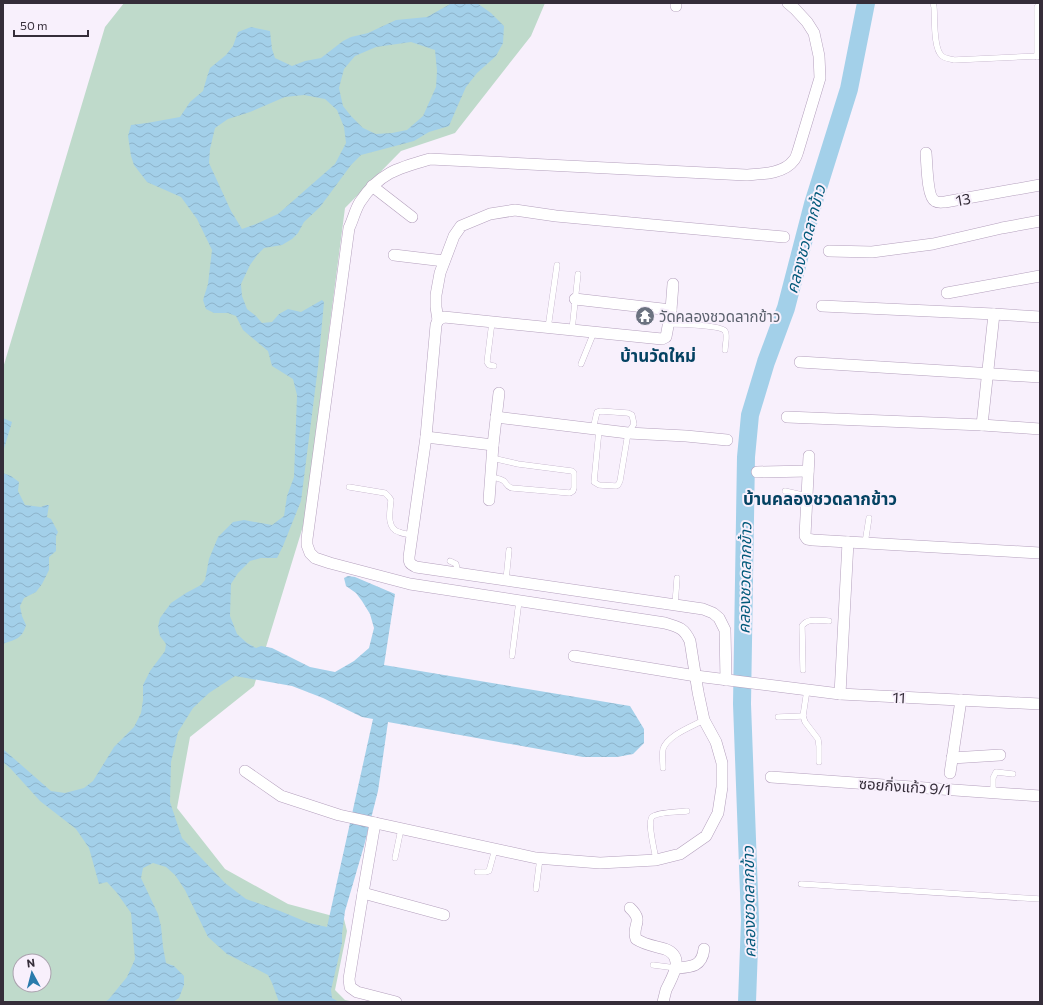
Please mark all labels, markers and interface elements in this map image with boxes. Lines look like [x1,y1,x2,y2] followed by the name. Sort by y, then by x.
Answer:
[14,12,88,38] scale bar
[20,18,48,32] text: 50 m
[781,182,829,295] water label: คลองชวดลากข้าว
[954,189,972,209] street label: 13
[634,305,656,327] temple icon: วัดคลองชวดลากข้าว
[659,307,780,325] place label: วัดคลองชวดลากข้าว
[620,345,696,366] district label: บ้านวัดใหม่
[743,488,897,509] district label: บ้านคลองชวดลากข้าว
[734,521,754,634] water label: คลองชวดลากข้าว
[892,688,906,706] street label: 11
[858,774,952,798] street label: ซอยกิ่งแก้ว 9/1
[738,845,758,958] water label: คลองชวดลากข้าว
[12,953,52,993] north arrow
[26,956,36,970] text: N

